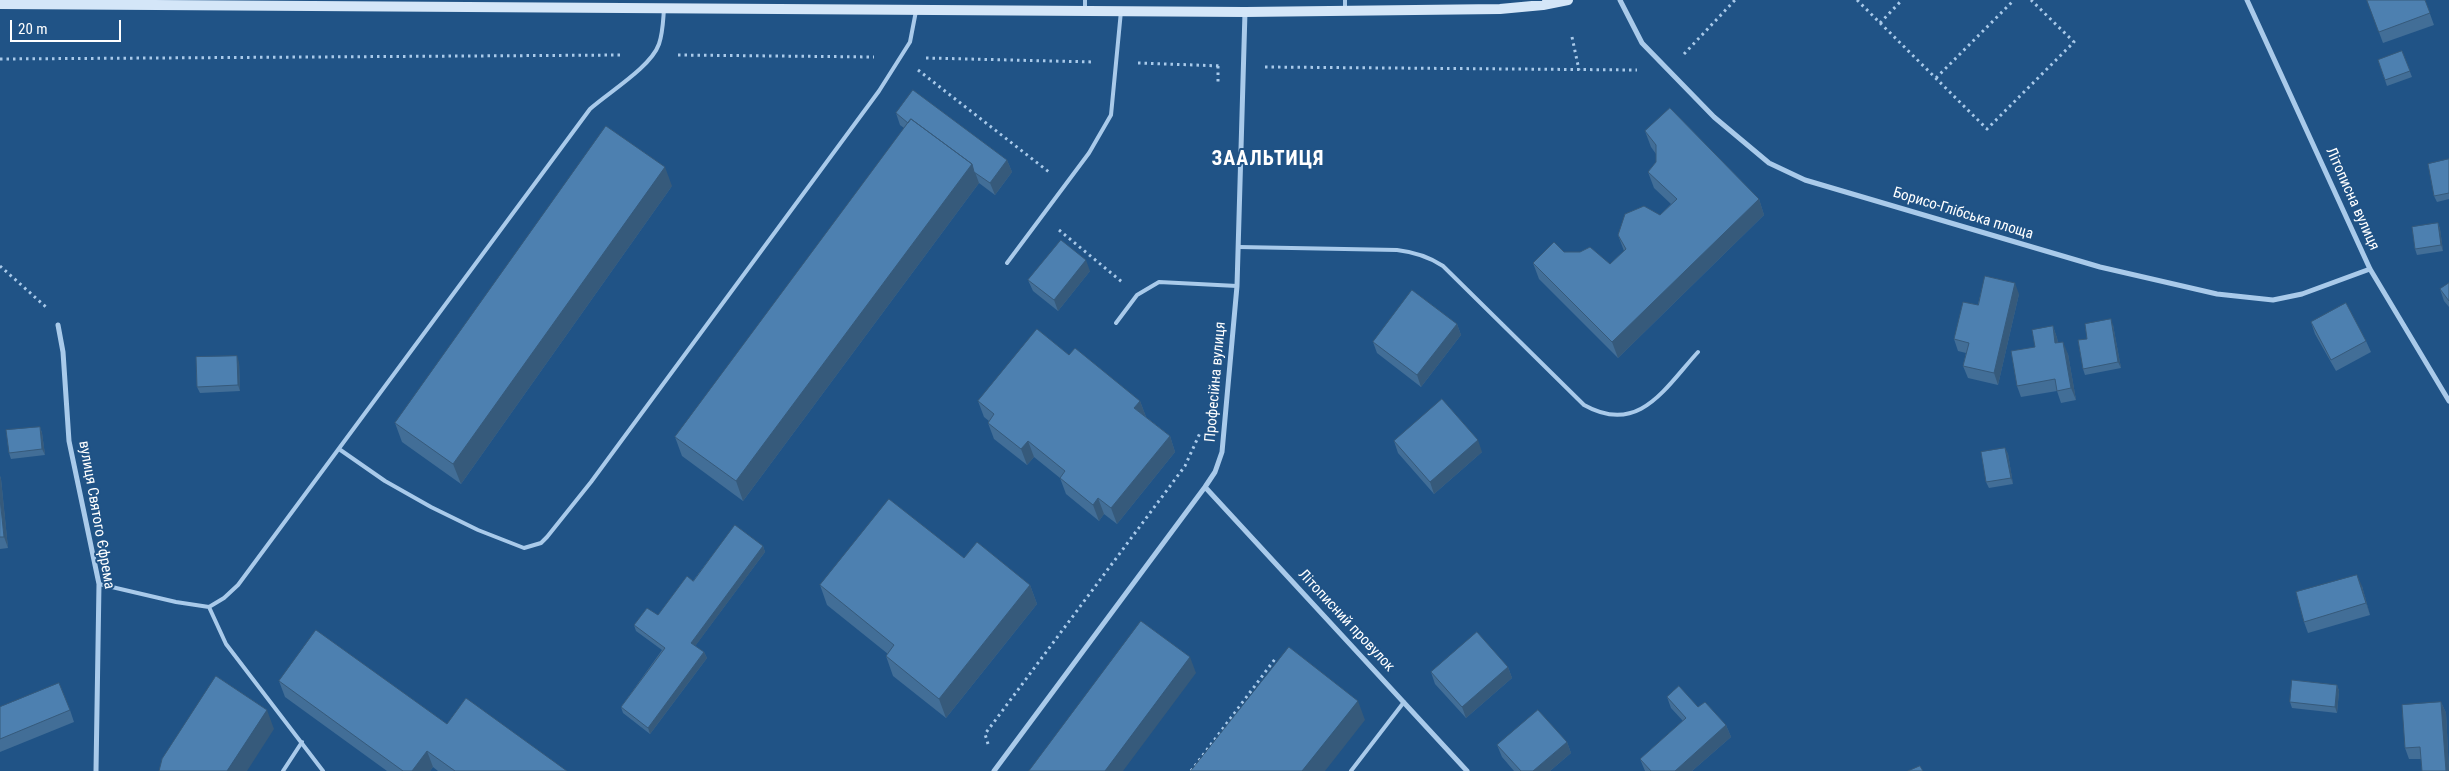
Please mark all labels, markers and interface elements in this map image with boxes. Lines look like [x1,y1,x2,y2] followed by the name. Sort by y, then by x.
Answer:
[12,10,124,42] scale bar
[18,20,48,38] text: 20 m
[2321,145,2383,253] street label: Літописна вулиця
[1210,148,1326,172] district label: ЗААЛЬТИЦЯ
[1891,184,2035,244] street label: Борисо-Глібська площа
[1202,321,1230,443] street label: Професійна вулиця
[74,439,118,591] street label: вулиця Святого Єфрема
[1294,566,1398,676] street label: Літописний провулок

